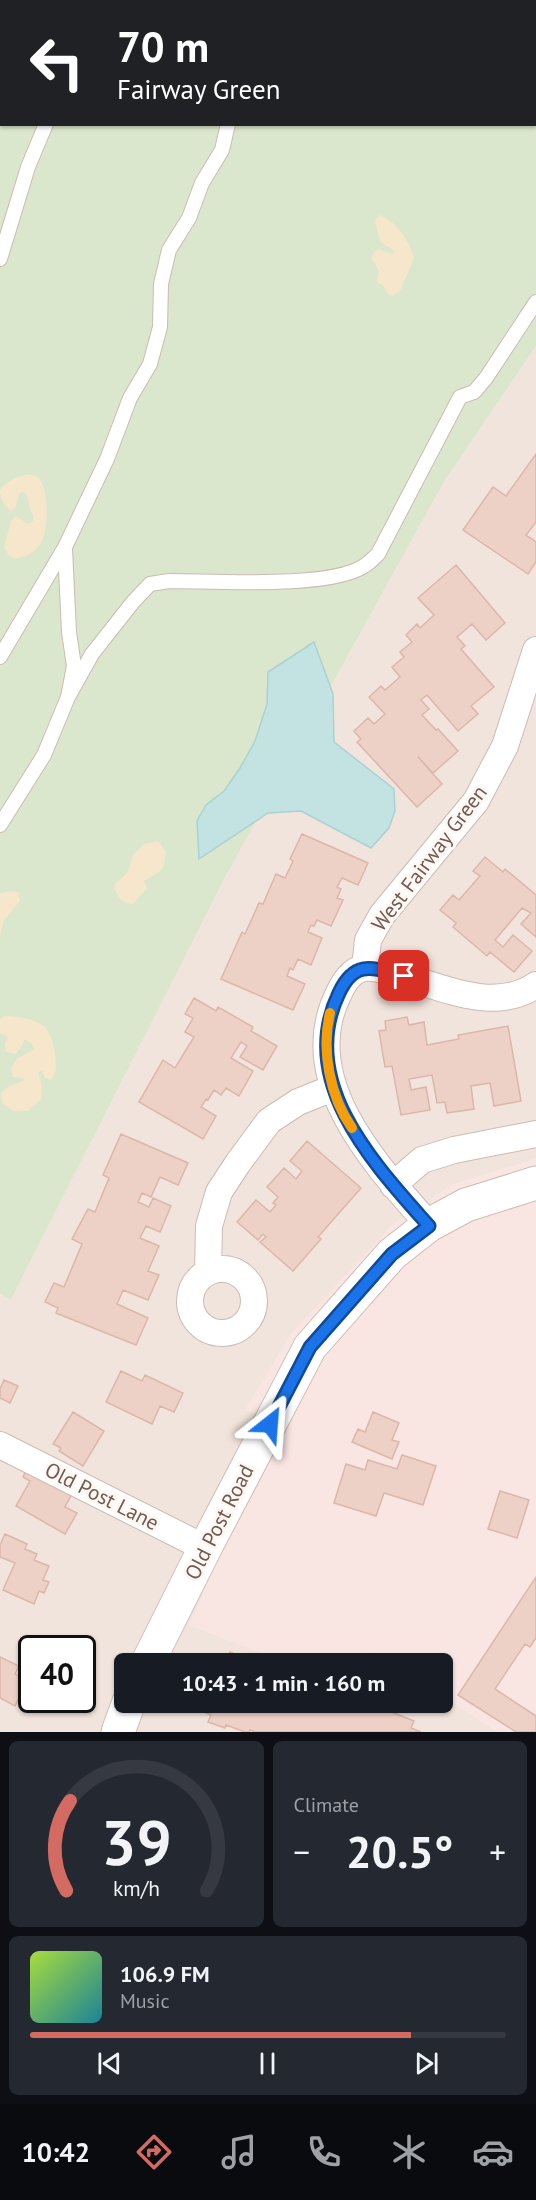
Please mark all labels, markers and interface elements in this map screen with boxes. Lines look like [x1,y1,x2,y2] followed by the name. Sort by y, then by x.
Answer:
[117,19,209,74] text: 70 m
[18,24,96,102] icon: left
[117,72,280,106] text: Fairway Green
[365,780,493,936] street label: West Fairway Green
[378,950,429,1001] pin
[387,959,420,992] icon: arrive
[238,1392,302,1456] position arrow
[41,1456,163,1536] street label: Old Post Lane
[178,1460,260,1584] street label: Old Post Road
[18,1635,96,1713] speed limit sign: 40
[182,1669,385,1697] text: 10:43 · 1 min · 160 m
[294,1792,359,1818] text: Climate
[101,1801,172,1882] text: 39
[346,1822,453,1880] text: 20.5°
[294,1830,310,1873] text: −
[489,1830,506,1873] text: +
[113,1874,160,1902] text: km/h
[120,1960,210,1988] text: 106.9 FM
[120,1988,169,2014] text: Music
[93,2047,126,2080] icon: previous
[251,2047,284,2080] icon: pause
[410,2047,443,2080] icon: next
[133,2131,175,2173] icon: directions
[218,2131,260,2173] icon: music
[303,2131,345,2173] icon: phone
[388,2131,430,2173] icon: climate
[472,2131,514,2173] icon: car
[21,2135,90,2169] text: 10:42

